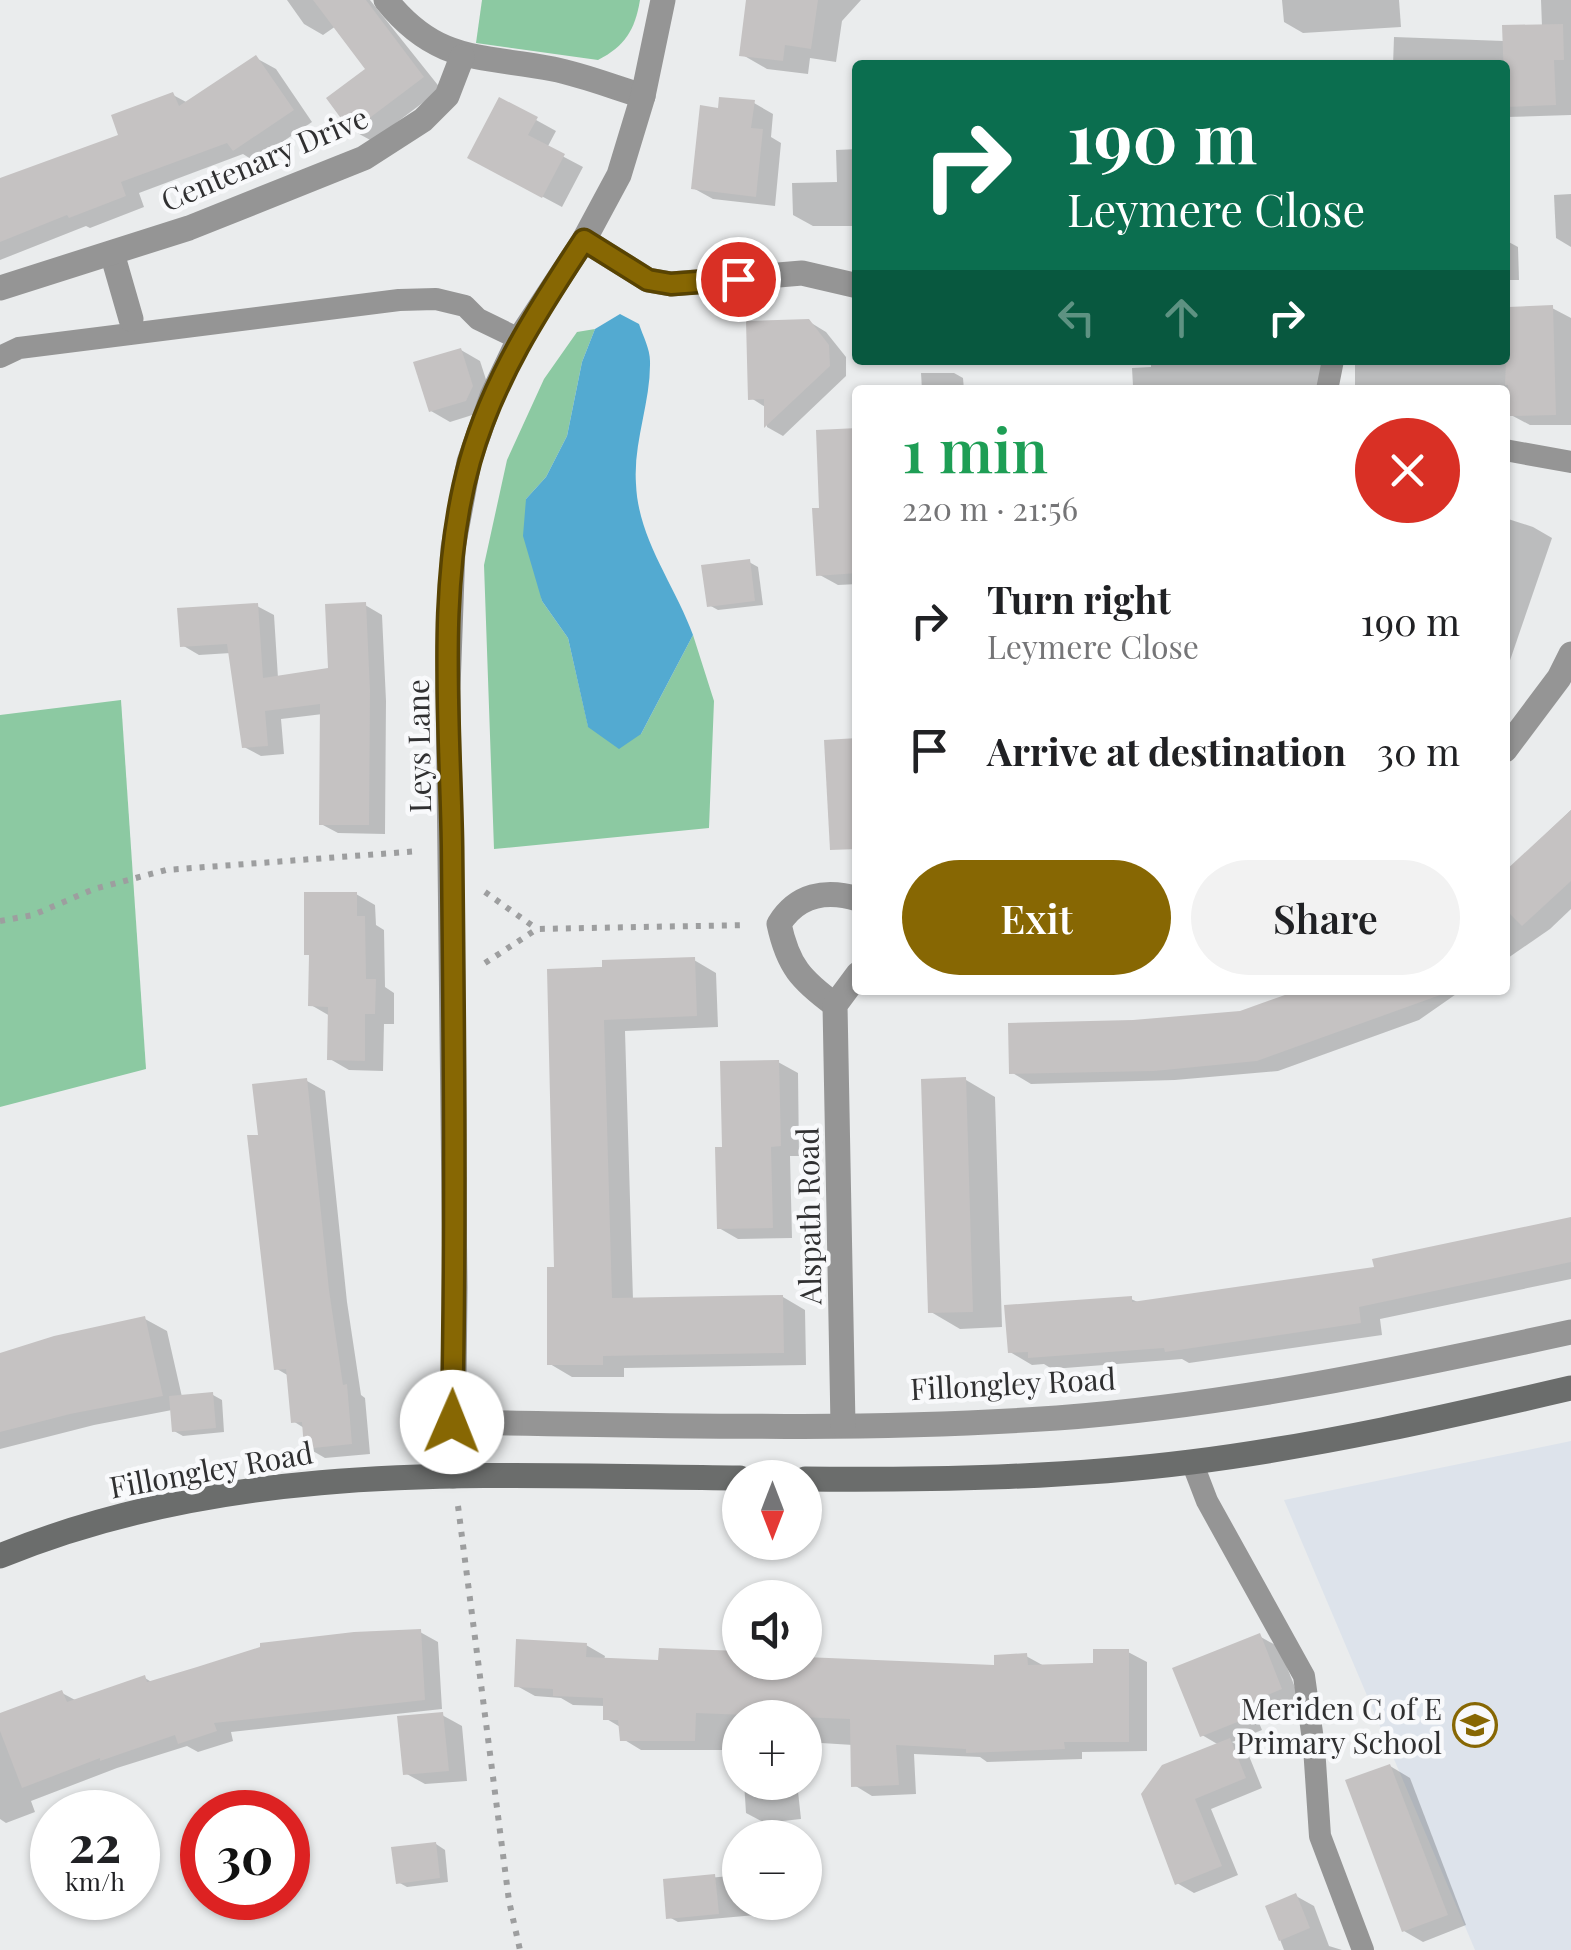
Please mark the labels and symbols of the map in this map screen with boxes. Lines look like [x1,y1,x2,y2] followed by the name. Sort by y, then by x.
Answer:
[154,96,374,220] street label: Centenary Drive
[696,237,781,322] pin
[397,679,439,813] street label: Leys Lane
[786,1127,830,1306] street label: Alspath Road
[909,1358,1117,1408] street label: Fillongley Road
[400,1370,504,1474] position arrow
[106,1431,316,1507] street label: Fillongley Road
[722,1460,822,1560] north arrow
[1236,1688,1442,1762] place label: Meriden C of E Primary School
[1452,1702,1498,1748] school or university icon: Meriden C of E Primary School
[180,1790,310,1920] speed limit sign: 30

